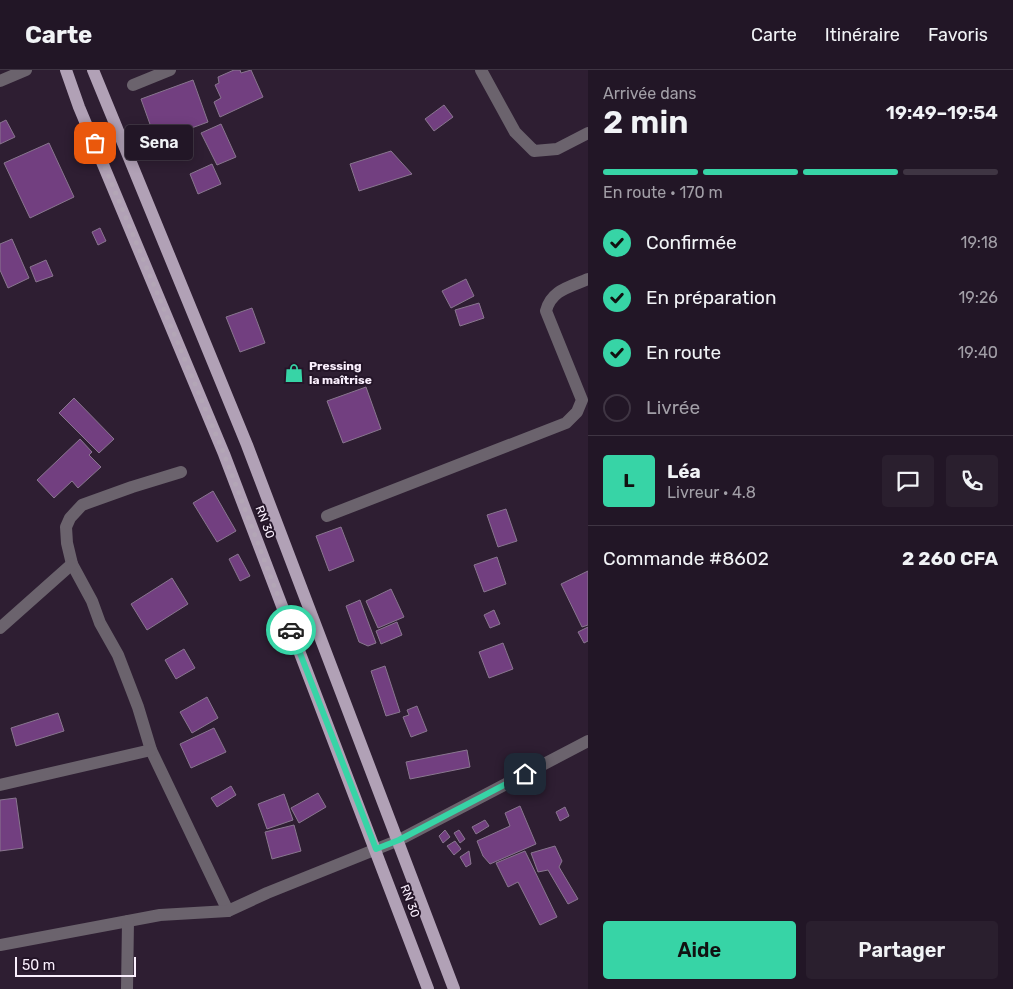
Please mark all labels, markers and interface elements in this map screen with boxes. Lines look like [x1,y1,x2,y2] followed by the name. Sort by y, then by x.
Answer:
[25,21,92,49] text: Carte
[751,24,797,46] text: Carte
[825,24,900,46] text: Itinéraire
[928,24,988,46] text: Favoris
[603,84,696,103] text: Arrivée dans
[886,101,998,124] text: 19:49–19:54
[603,103,688,141] text: 2 min
[74,122,116,164] pin
[125,126,192,160] callout: Sena
[81,129,109,157] icon: bag
[139,133,179,152] text: Sena
[603,183,723,202] text: En route · 170 m
[603,229,631,257] icon: check
[646,231,737,254] text: Confirmée
[961,233,998,252] text: 19:18
[603,284,631,312] icon: check
[646,286,776,309] text: En préparation
[959,288,998,307] text: 19:26
[603,339,631,367] icon: check
[646,341,721,364] text: En route
[957,343,998,362] text: 19:40
[309,359,372,387] place label: Pressing la maîtrise
[283,362,305,384] shop icon: Pressing la maîtrise
[646,396,700,419] text: Livrée
[882,455,934,507] button: chat
[946,455,998,507] button: phone
[667,460,701,483] text: Léa
[623,469,635,492] text: L
[667,483,756,502] text: Livreur · 4.8
[252,504,278,540] street label: RN 30
[603,547,769,570] text: Commande #8602
[902,547,998,570] text: 2 260 CFA
[266,605,316,655] courier
[277,616,305,644] icon: car
[504,753,546,795] pin
[511,760,539,788] icon: home
[397,883,423,919] street label: RN 30
[603,921,796,979] button: Aide
[806,921,998,979] button: Partager
[15,954,136,977] scale bar
[22,957,55,974] text: 50 m

